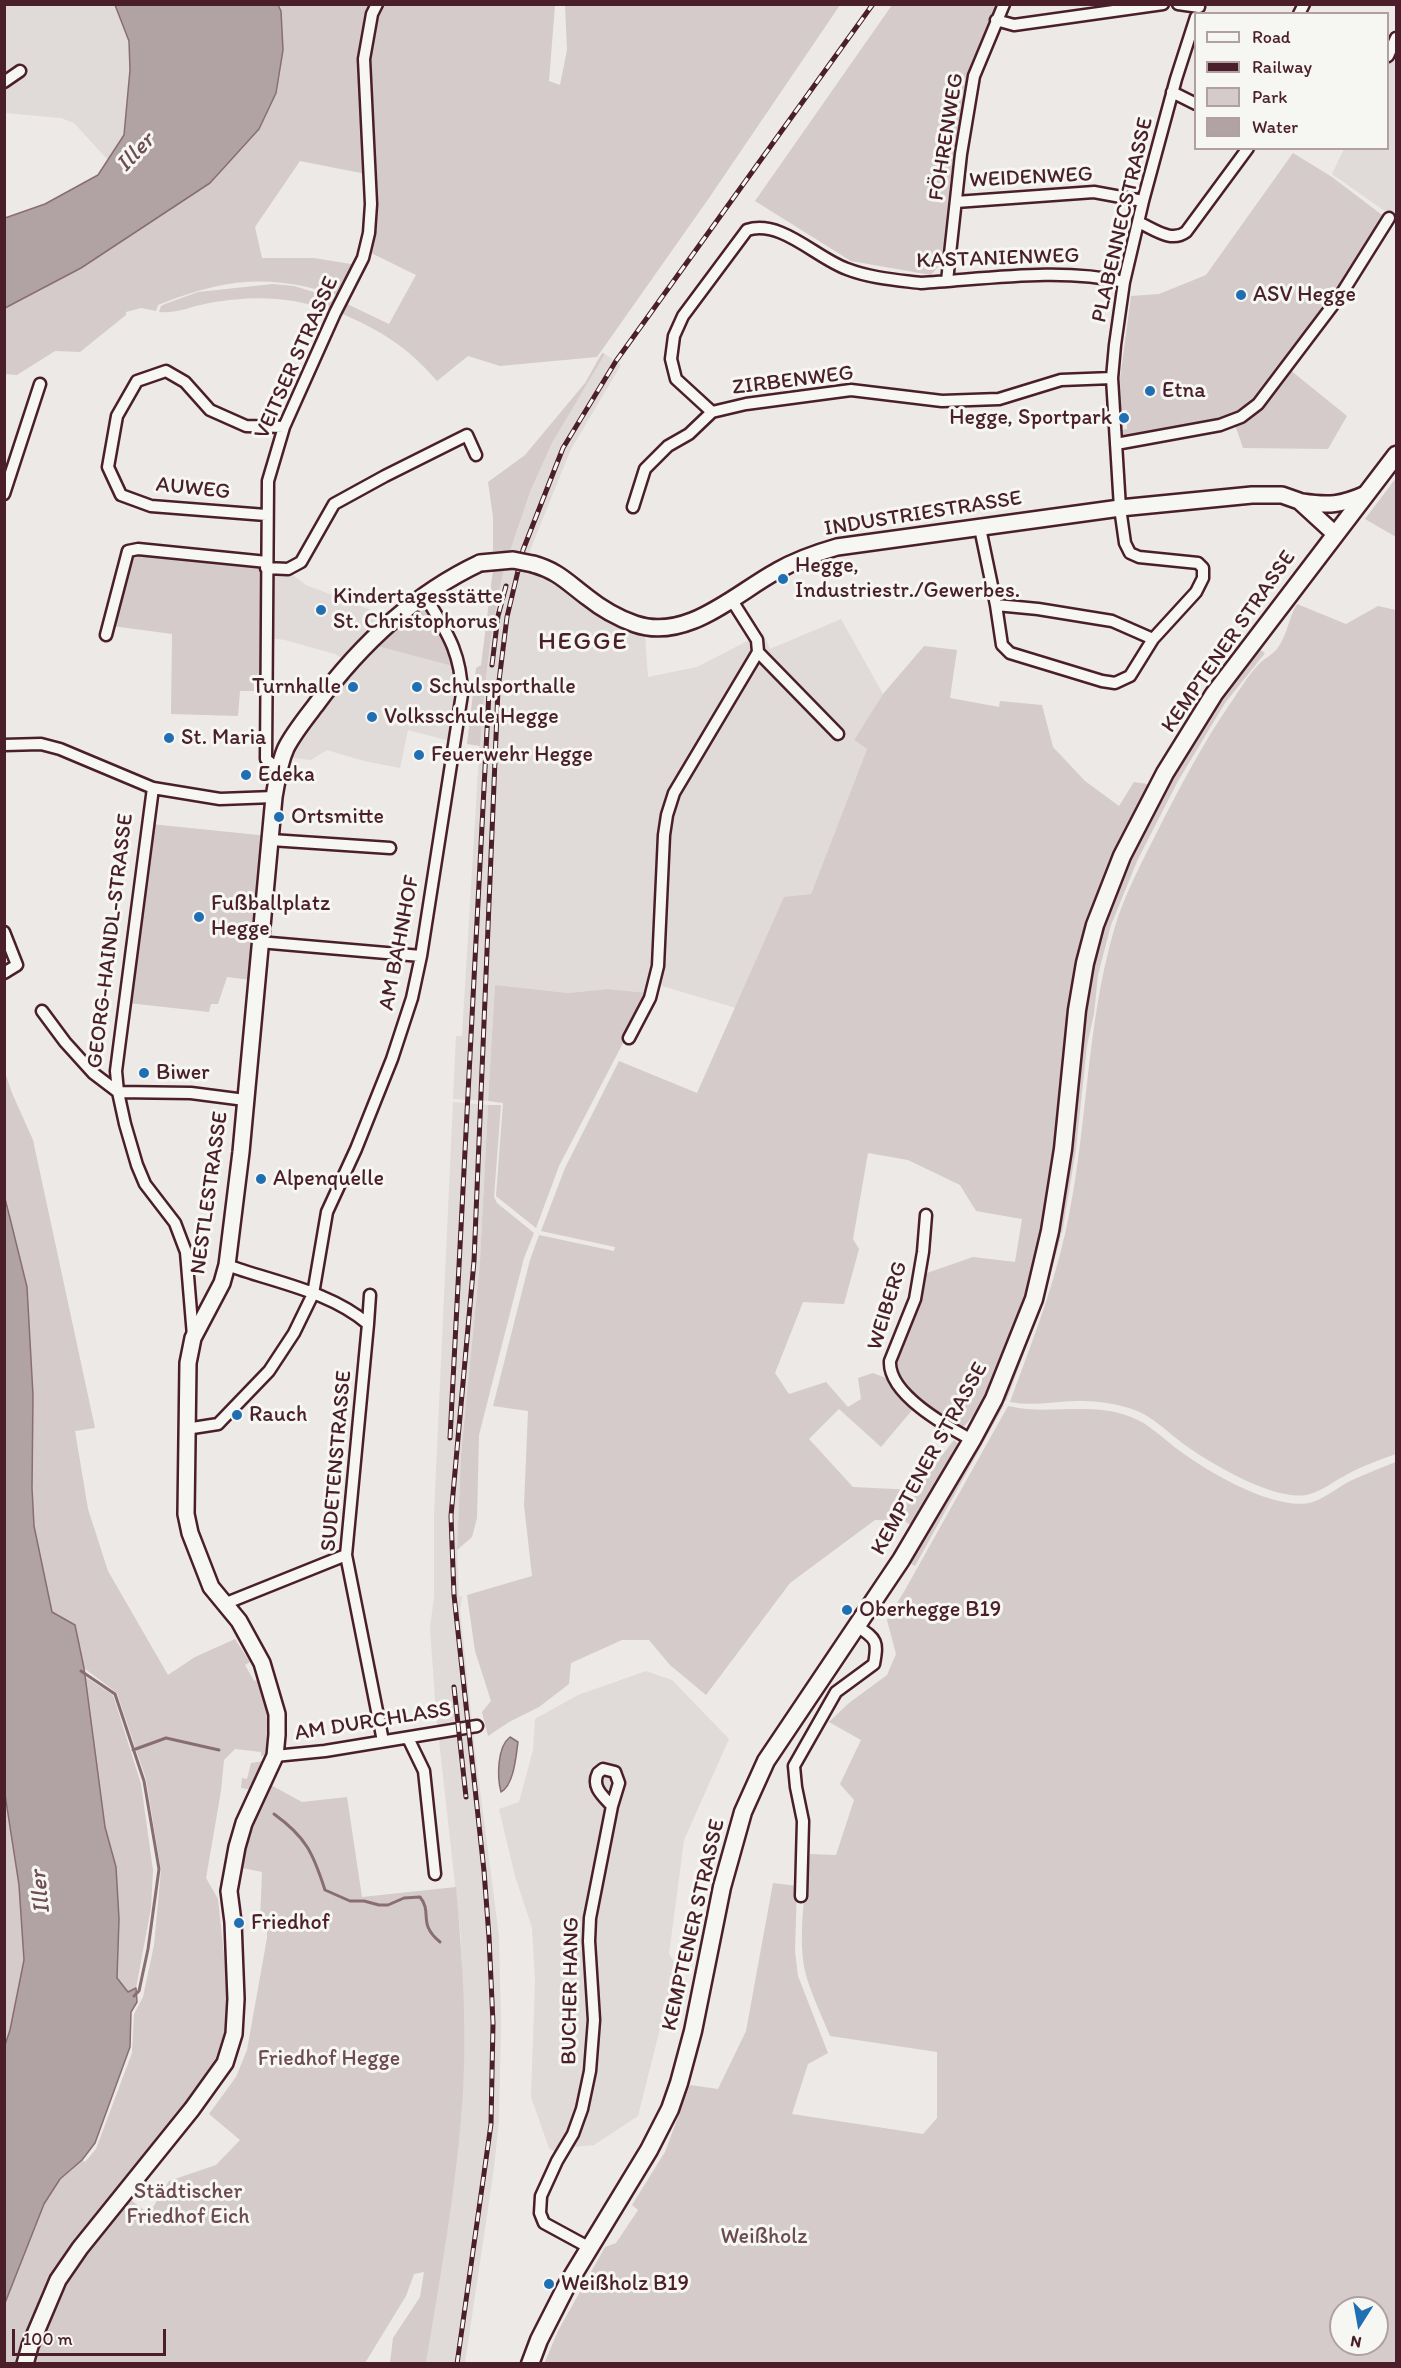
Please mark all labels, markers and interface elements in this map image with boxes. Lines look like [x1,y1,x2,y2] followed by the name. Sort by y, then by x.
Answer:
[1194,12,1389,150] legend
[1252,26,1291,48] text: Road
[1252,56,1312,78] text: Railway
[924,71,970,203] street label: FÖHRENWEG
[1252,86,1287,108] text: Park
[1087,115,1159,325] street label: PLABENNECSTRASSE
[1252,116,1298,138] text: Water
[111,127,161,179] water label: Iller
[969,162,1093,194] street label: WEIDENWEG
[916,243,1080,275] street label: KASTANIENWEG
[249,273,345,443] street label: VEITSER STRASSE
[1253,282,1356,308] place label: ASV Hegge
[1234,288,1248,302] marker: ASV Hegge
[731,360,855,402] street label: ZIRBENWEG
[1162,378,1206,404] place label: Etna
[1143,384,1157,398] marker: Etna
[949,405,1112,431] place label: Hegge, Sportpark
[1117,411,1131,425] marker: Hegge, Sportpark
[154,472,232,506] street label: AUWEG
[822,485,1024,543] street label: INDUSTRIESTRASSE
[1156,546,1302,738] street label: KEMPTENER STRASSE
[795,553,1020,604] place label: Hegge, Industriestr./Gewerbes.
[776,572,790,586] marker: Hegge, Industriestr./Gewerbes.
[333,584,503,636] place label: Kindertagesstätte St. Christophorus
[314,603,328,617] marker: Kindertagesstätte St. Christophorus
[538,626,628,658] district label: HEGGE
[252,674,341,700] place label: Turnhalle
[429,674,576,700] place label: Schulsporthalle
[346,680,360,694] marker: Turnhalle
[410,680,424,694] marker: Schulsporthalle
[384,704,559,730] place label: Volksschule Hegge
[365,710,379,724] marker: Volksschule Hegge
[181,725,267,751] place label: St. Maria
[162,731,176,745] marker: St. Maria
[431,742,593,768] place label: Feuerwehr Hegge
[412,748,426,762] marker: Feuerwehr Hegge
[258,762,315,788] place label: Edeka
[239,768,253,782] marker: Edeka
[291,804,384,830] place label: Ortsmitte
[272,810,286,824] marker: Ortsmitte
[82,812,140,1070] street label: GEORG-HAINDL-STRASSE
[374,873,426,1013] street label: AM BAHNHOF
[211,891,330,942] place label: Fußballplatz Hegge
[192,910,206,924] marker: Fußballplatz Hegge
[156,1060,210,1086] place label: Biwer
[137,1066,151,1080] marker: Biwer
[186,1110,234,1276] street label: NESTLESTRASSE
[273,1166,384,1192] place label: Alpenquelle
[254,1172,268,1186] marker: Alpenquelle
[862,1258,914,1354] street label: WEIBERG
[866,1358,994,1560] street label: KEMPTENER STRASSE
[316,1369,358,1553] street label: SUDETENSTRASSE
[249,1402,307,1428] place label: Rauch
[230,1408,244,1422] marker: Rauch
[859,1597,1001,1623] place label: Oberhegge B19
[840,1603,854,1617] marker: Oberhegge B19
[293,1697,453,1747] street label: AM DURCHLASS
[657,1817,731,2033] street label: KEMPTENER STRASSE
[24,1869,58,1915] water label: Iller
[251,1910,330,1936] place label: Friedhof
[232,1916,246,1930] marker: Friedhof
[557,1917,585,2065] street label: BUCHER HANG
[258,2046,400,2072] park label: Friedhof Hegge
[126,2179,250,2230] park label: Städtischer Friedhof Eich
[720,2224,808,2250] park label: Weißholz
[561,2271,689,2297] place label: Weißholz B19
[542,2277,556,2291] marker: Weißholz B19
[1329,2296,1389,2356] north arrow
[15,2317,170,2355] scale bar
[23,2328,73,2350] text: 100 m
[1349,2332,1363,2353] text: N

